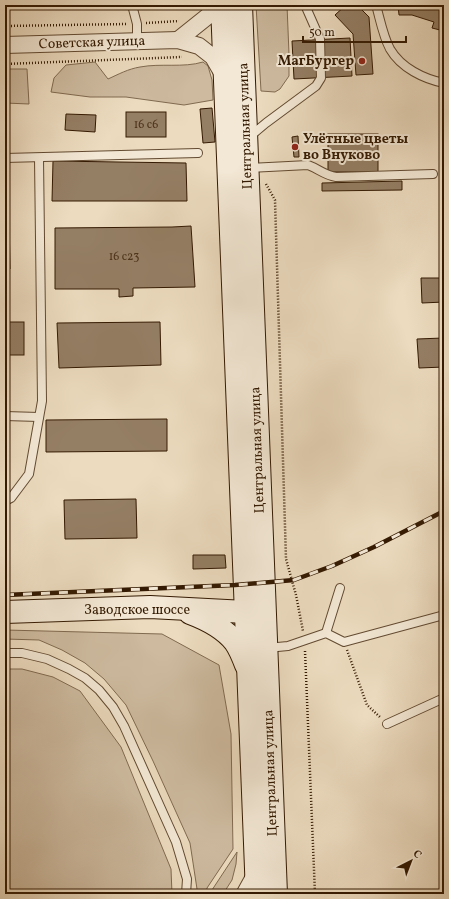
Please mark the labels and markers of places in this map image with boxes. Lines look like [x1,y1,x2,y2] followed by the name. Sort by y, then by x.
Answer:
[278,52,354,71] place label: МагБургер
[357,56,367,66] marker: МагБургер
[303,130,408,165] place label: Улётные цветы во Внуково
[290,142,300,152] marker: Улётные цветы во Внуково

